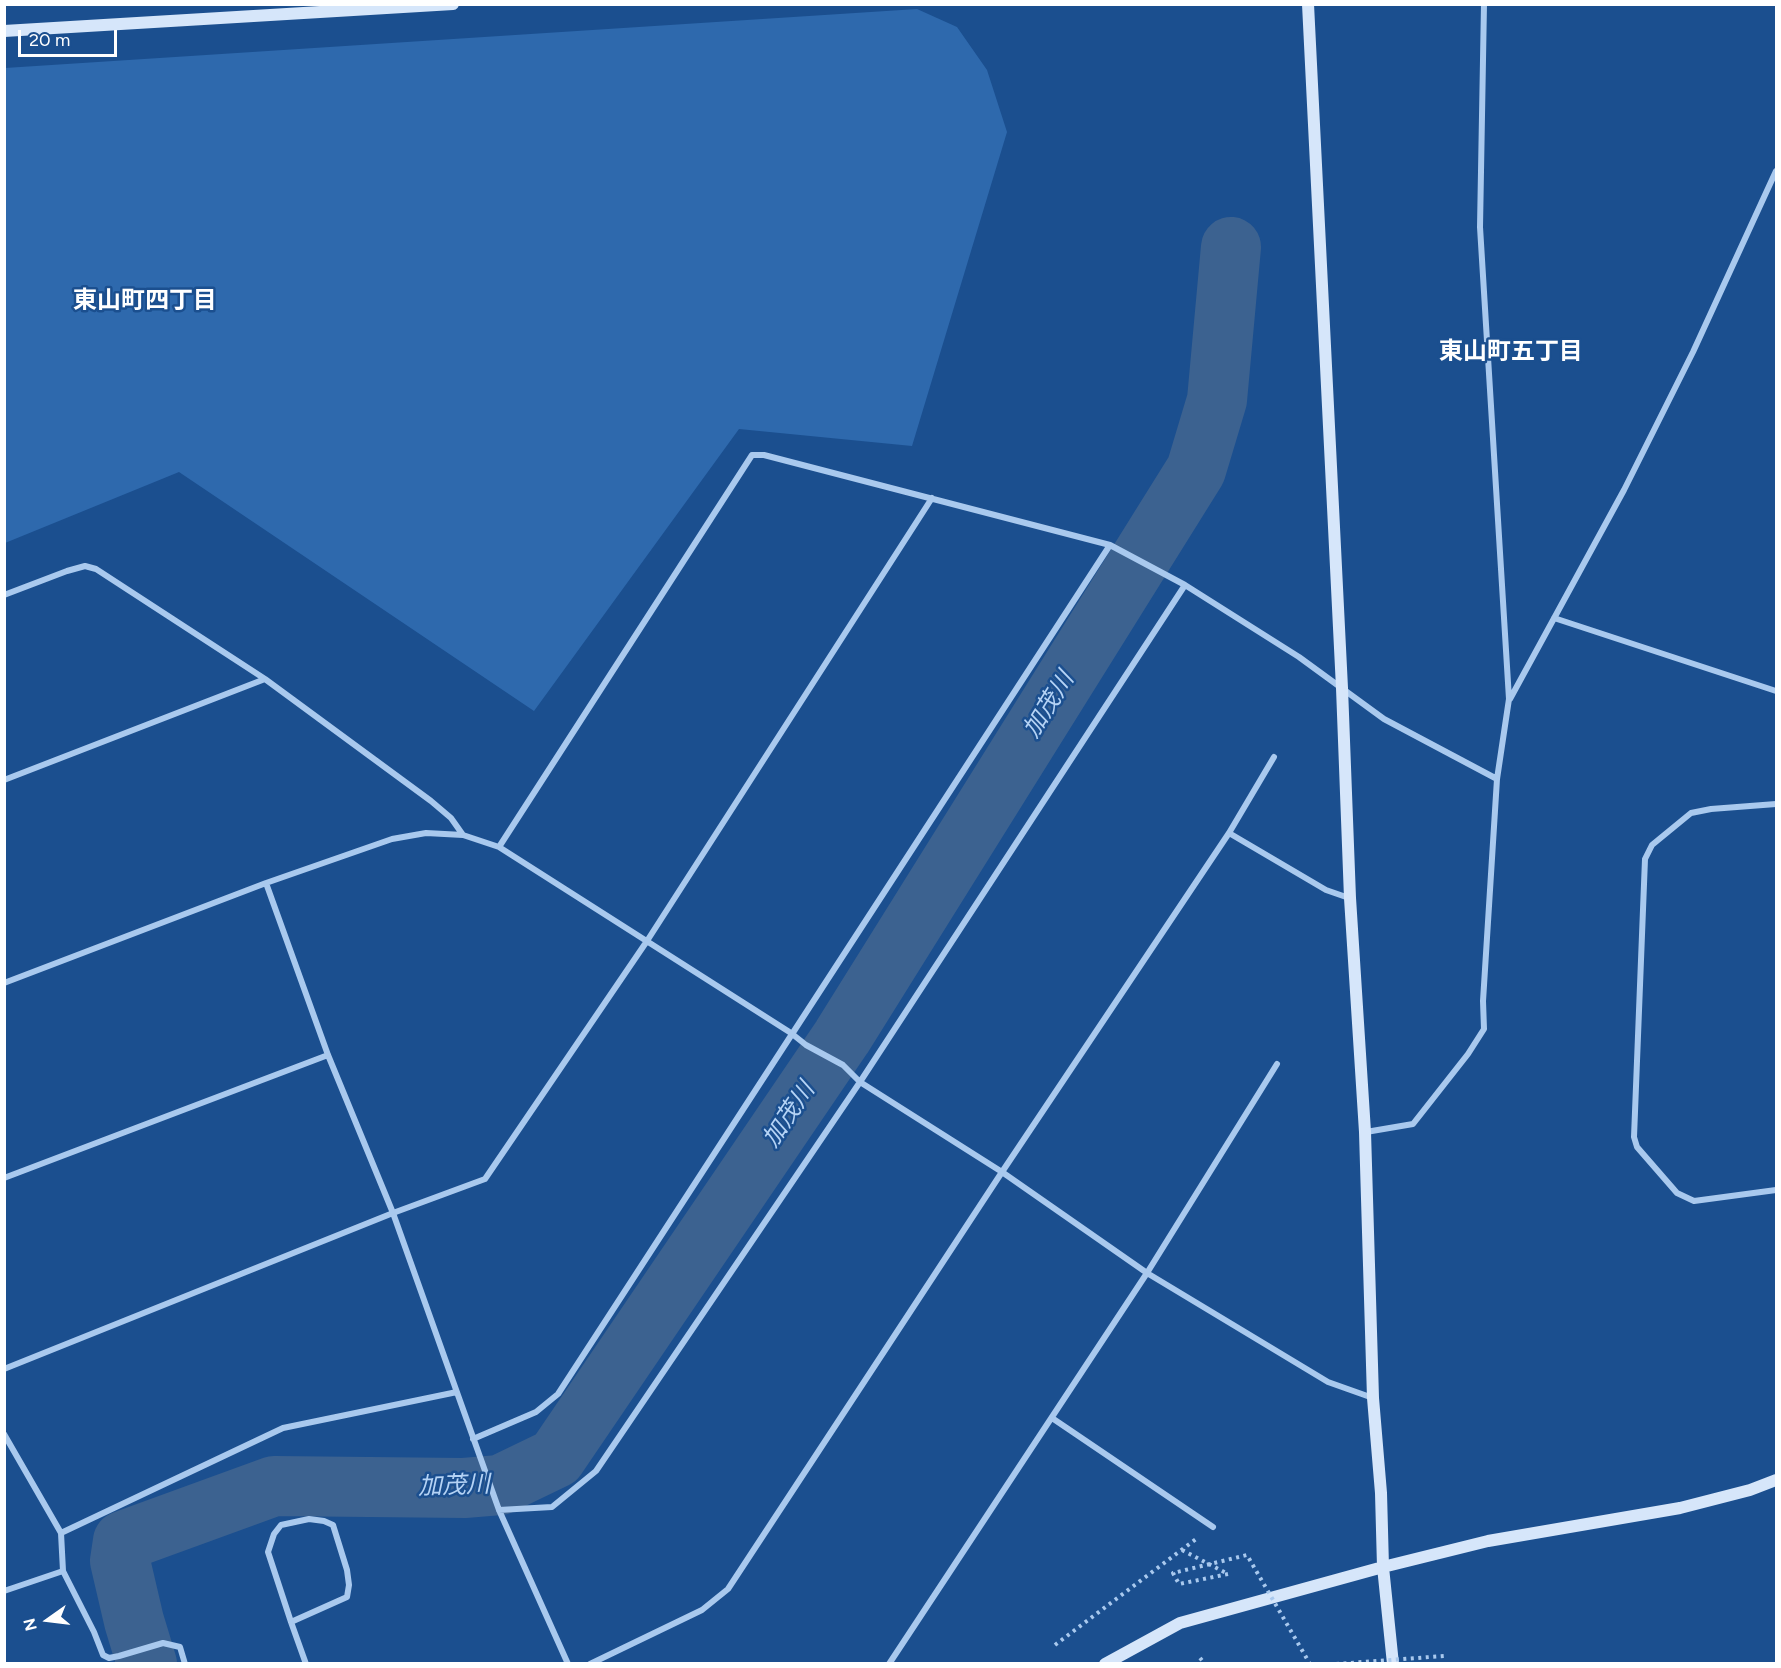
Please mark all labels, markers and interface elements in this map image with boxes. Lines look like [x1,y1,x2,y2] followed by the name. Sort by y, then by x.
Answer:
[21,18,120,56] scale bar
[29,29,70,51] text: 20 m
[73,287,217,315] district label: 東山町四丁目
[1439,338,1583,366] district label: 東山町五丁目
[1018,667,1080,743] water label: 加茂川
[757,1077,821,1153] water label: 加茂川
[418,1470,490,1502] water label: 加茂川
[18,1590,78,1650] north arrow
[19,1616,41,1633] text: N

